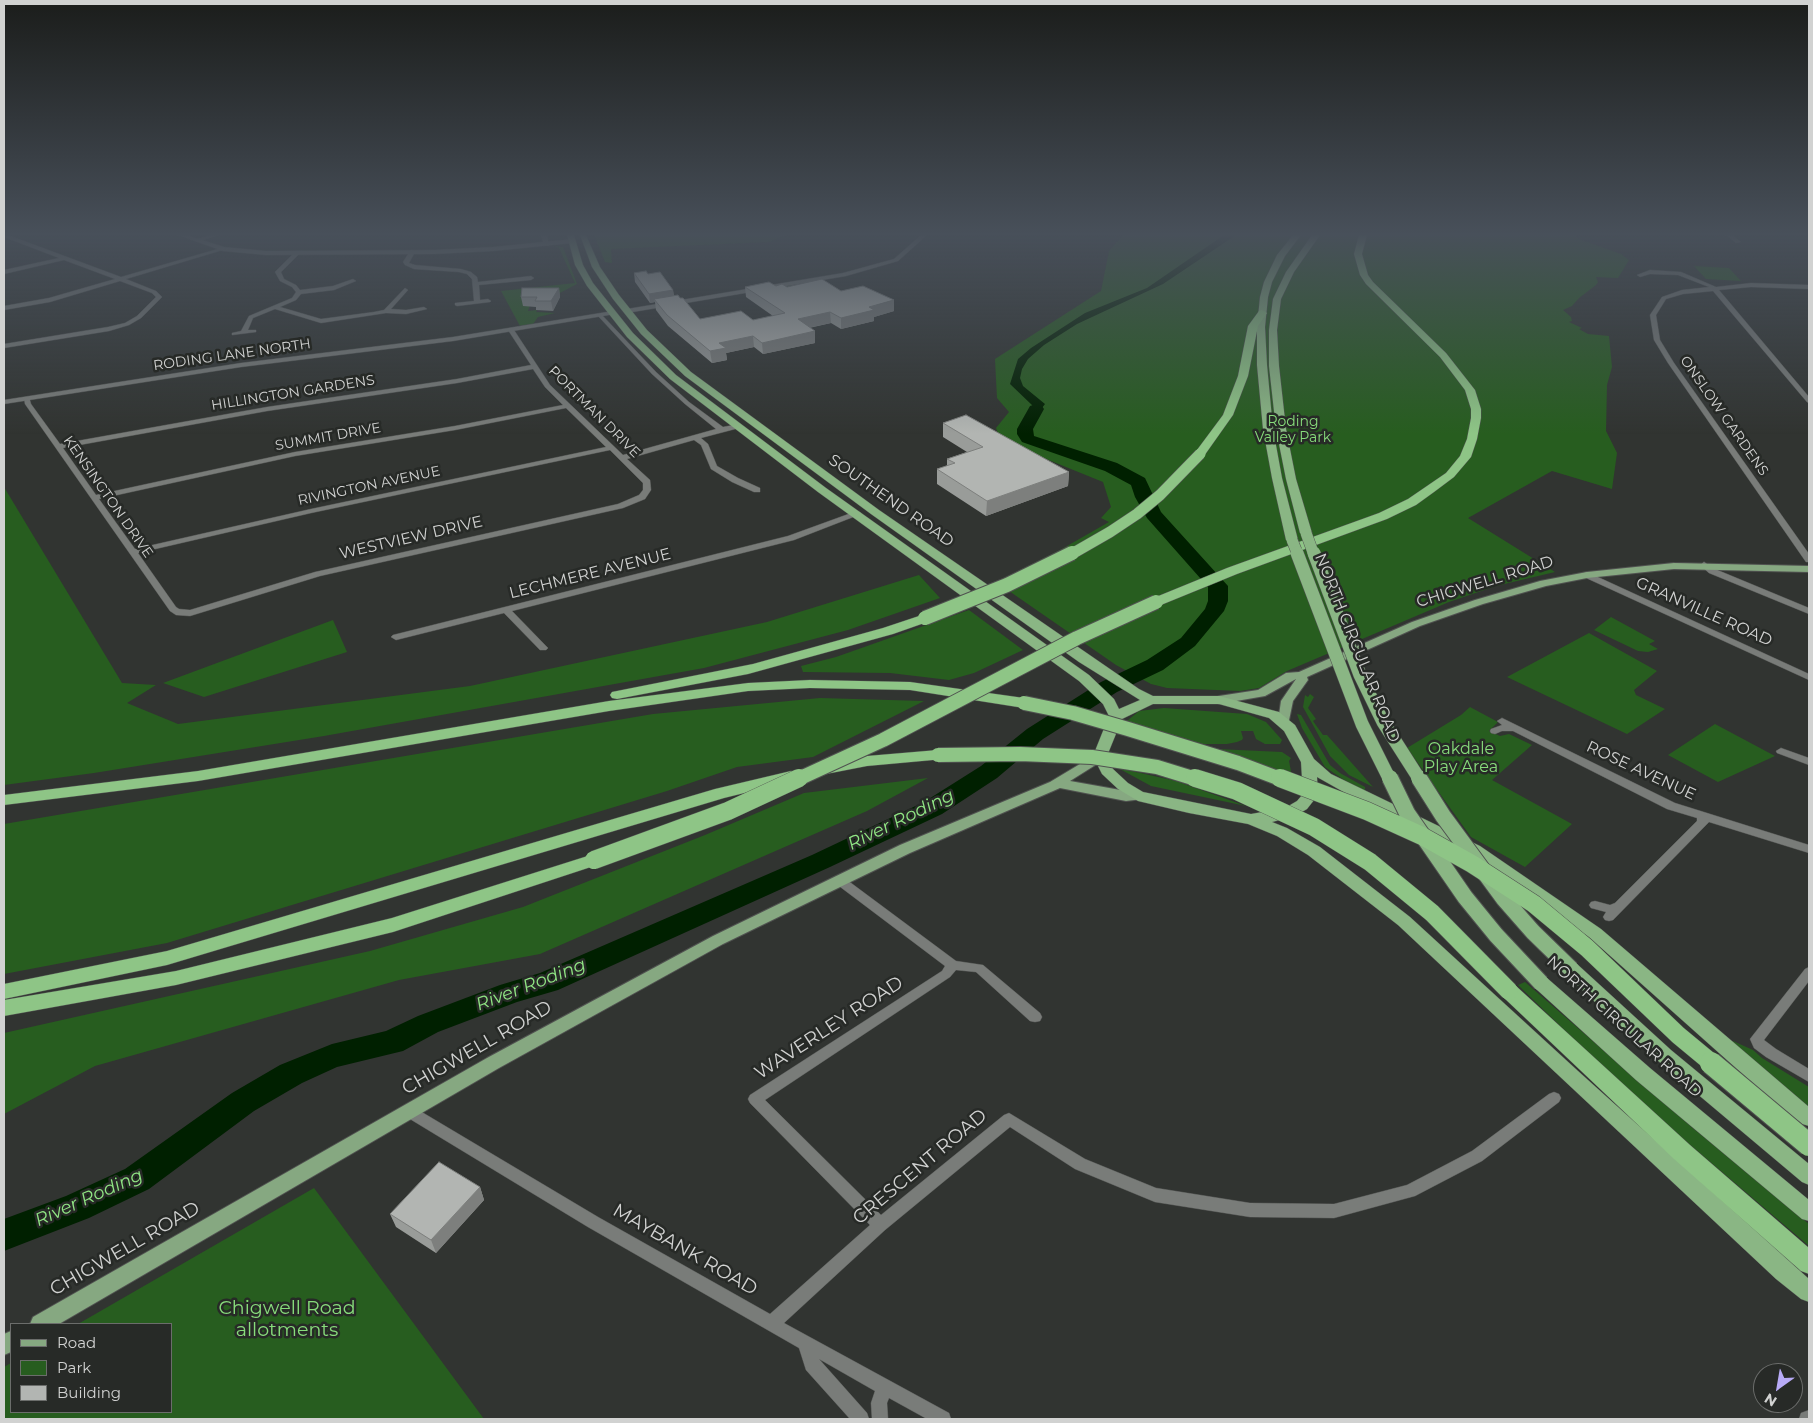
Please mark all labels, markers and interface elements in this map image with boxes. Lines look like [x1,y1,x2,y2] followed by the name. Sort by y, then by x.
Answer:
[152,336,312,374] street label: RODING LANE NORTH
[1676,353,1772,479] street label: ONSLOW GARDENS
[545,363,643,461] street label: PORTMAN DRIVE
[210,372,376,414] street label: HILLINGTON GARDENS
[1255,414,1331,447] park label: Roding Valley Park
[274,419,382,455] street label: SUMMIT DRIVE
[60,433,156,561] street label: KENSINGTON DRIVE
[825,451,957,551] street label: SOUTHEND ROAD
[296,463,442,509] street label: RIVINGTON AVENUE
[338,512,484,564] street label: WESTVIEW DRIVE
[507,545,673,603] street label: LECHMERE AVENUE
[1310,551,1404,745] street label: NORTH CIRCULAR ROAD
[1414,552,1556,612] street label: CHIGWELL ROAD
[1633,573,1775,651] street label: GRANVILLE ROAD
[1583,737,1699,805] street label: ROSE AVENUE
[1424,739,1498,777] park label: Oakdale Play Area
[844,785,958,855] water label: River Roding
[1542,952,1706,1102] street label: NORTH CIRCULAR ROAD
[473,954,589,1016] water label: River Roding
[751,972,907,1084] street label: WAVERLEY ROAD
[398,996,556,1100] street label: CHIGWELL ROAD
[848,1104,992,1230] street label: CRESCENT ROAD
[32,1165,146,1231] water label: River Roding
[46,1197,204,1301] street label: CHIGWELL ROAD
[609,1199,761,1301] street label: MAYBANK ROAD
[218,1297,356,1341] park label: Chigwell Road allotments
[10,1323,172,1413] legend
[57,1333,96,1352] text: Road
[57,1358,91,1377] text: Park
[1753,1363,1803,1413] north arrow
[57,1383,121,1402] text: Building
[1761,1389,1780,1411] text: N

